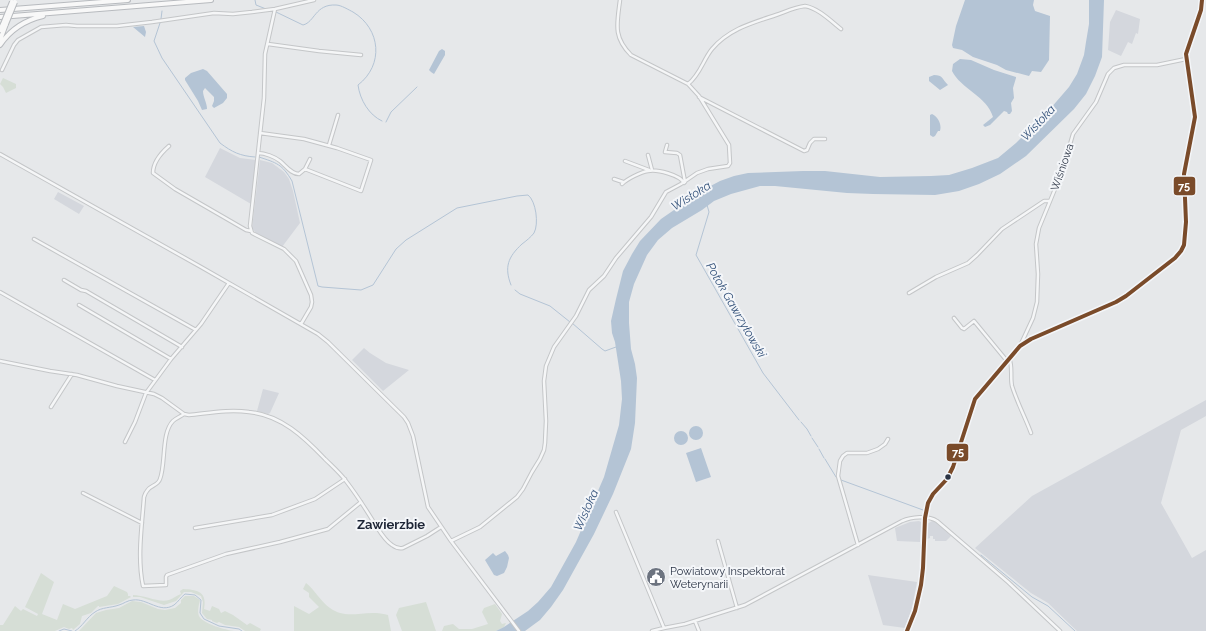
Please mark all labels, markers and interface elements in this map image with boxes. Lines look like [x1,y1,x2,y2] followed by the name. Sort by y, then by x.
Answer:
[1018,102,1058,144] water label: Wisłoka
[1048,142,1077,193] street label: Wiśniowa
[1173,176,1196,196] line badge: 75
[669,178,713,214] water label: Wisłoka
[1178,180,1190,193] text: 75
[703,260,769,360] water label: Potok Gawrzyłowski
[946,443,969,462] line badge: 75
[952,446,964,459] text: 75
[943,472,953,482] unlabelled marker
[571,487,601,533] water label: Wisłoka
[357,517,425,532] district label: Zawierzbie
[670,565,785,591] place label: Powiatowy Inspektorat Weterynarii
[645,566,667,588] public building icon: Powiatowy Inspektorat Weterynarii

